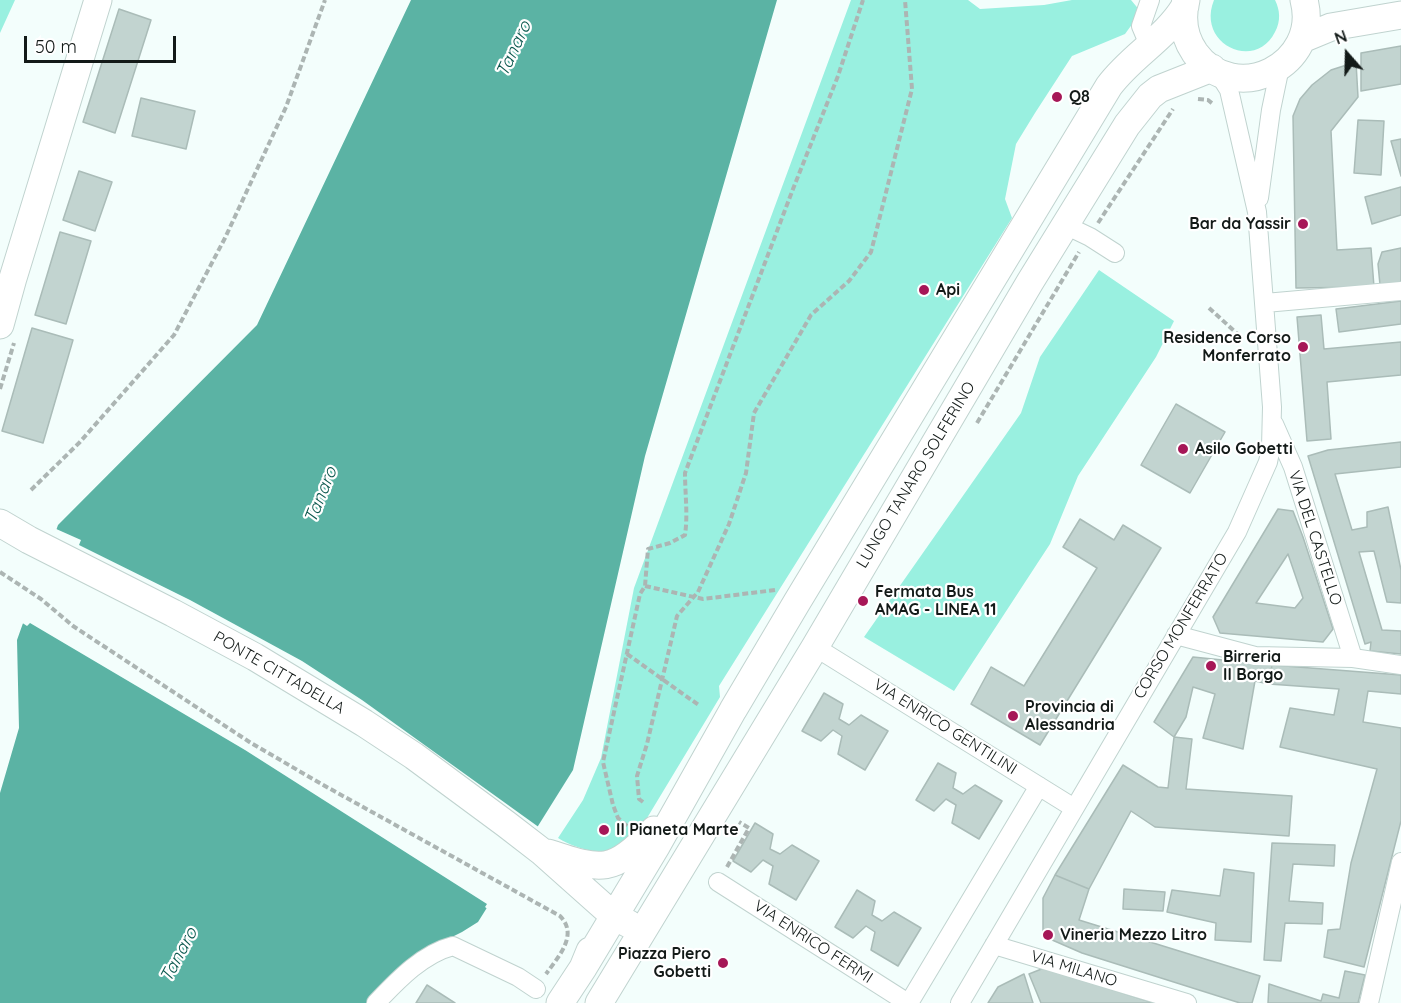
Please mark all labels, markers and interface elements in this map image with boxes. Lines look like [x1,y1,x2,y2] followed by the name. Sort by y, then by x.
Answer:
[492,18,536,80] water label: Tanaro
[27,24,178,62] scale bar
[1317,24,1377,84] north arrow
[1332,26,1350,48] text: N
[35,35,77,58] text: 50 m
[1069,87,1090,107] place label: Q8
[1050,90,1064,104] marker: Q8
[1189,214,1291,234] place label: Bar da Yassir
[1296,217,1310,231] marker: Bar da Yassir
[936,280,960,300] place label: Api
[917,283,931,297] marker: Api
[1163,328,1291,366] place label: Residence Corso Monferrato
[1296,340,1310,354] marker: Residence Corso Monferrato
[853,378,979,572] street label: LUNGO TANARO SOLFERINO
[1195,439,1293,459] place label: Asilo Gobetti
[1176,442,1190,456] marker: Asilo Gobetti
[300,464,342,526] water label: Tanaro
[1284,468,1346,608] street label: VIA DEL CASTELLO
[1130,550,1232,702] street label: CORSO MONFERRATO
[875,582,996,620] place label: Fermata Bus AMAG - LINEA 11
[856,594,870,608] marker: Fermata Bus AMAG - LINEA 11
[210,628,348,718] street label: PONTE CITTADELLA
[1223,647,1283,685] place label: Birreria Il Borgo
[1204,659,1218,673] marker: Birreria Il Borgo
[870,675,1020,779] street label: VIA ENRICO GENTILINI
[1025,697,1115,735] place label: Provincia di Alessandria
[1006,709,1020,723] marker: Provincia di Alessandria
[616,820,739,840] place label: Il Pianeta Marte
[597,823,611,837] marker: Il Pianeta Marte
[750,896,876,988] street label: VIA ENRICO FERMI
[156,924,202,986] water label: Tanaro
[1060,925,1207,945] place label: Vineria Mezzo Litro
[1041,928,1055,942] marker: Vineria Mezzo Litro
[618,944,711,982] place label: Piazza Piero Gobetti
[1028,947,1120,991] street label: VIA MILANO
[716,956,730,970] marker: Piazza Piero Gobetti

